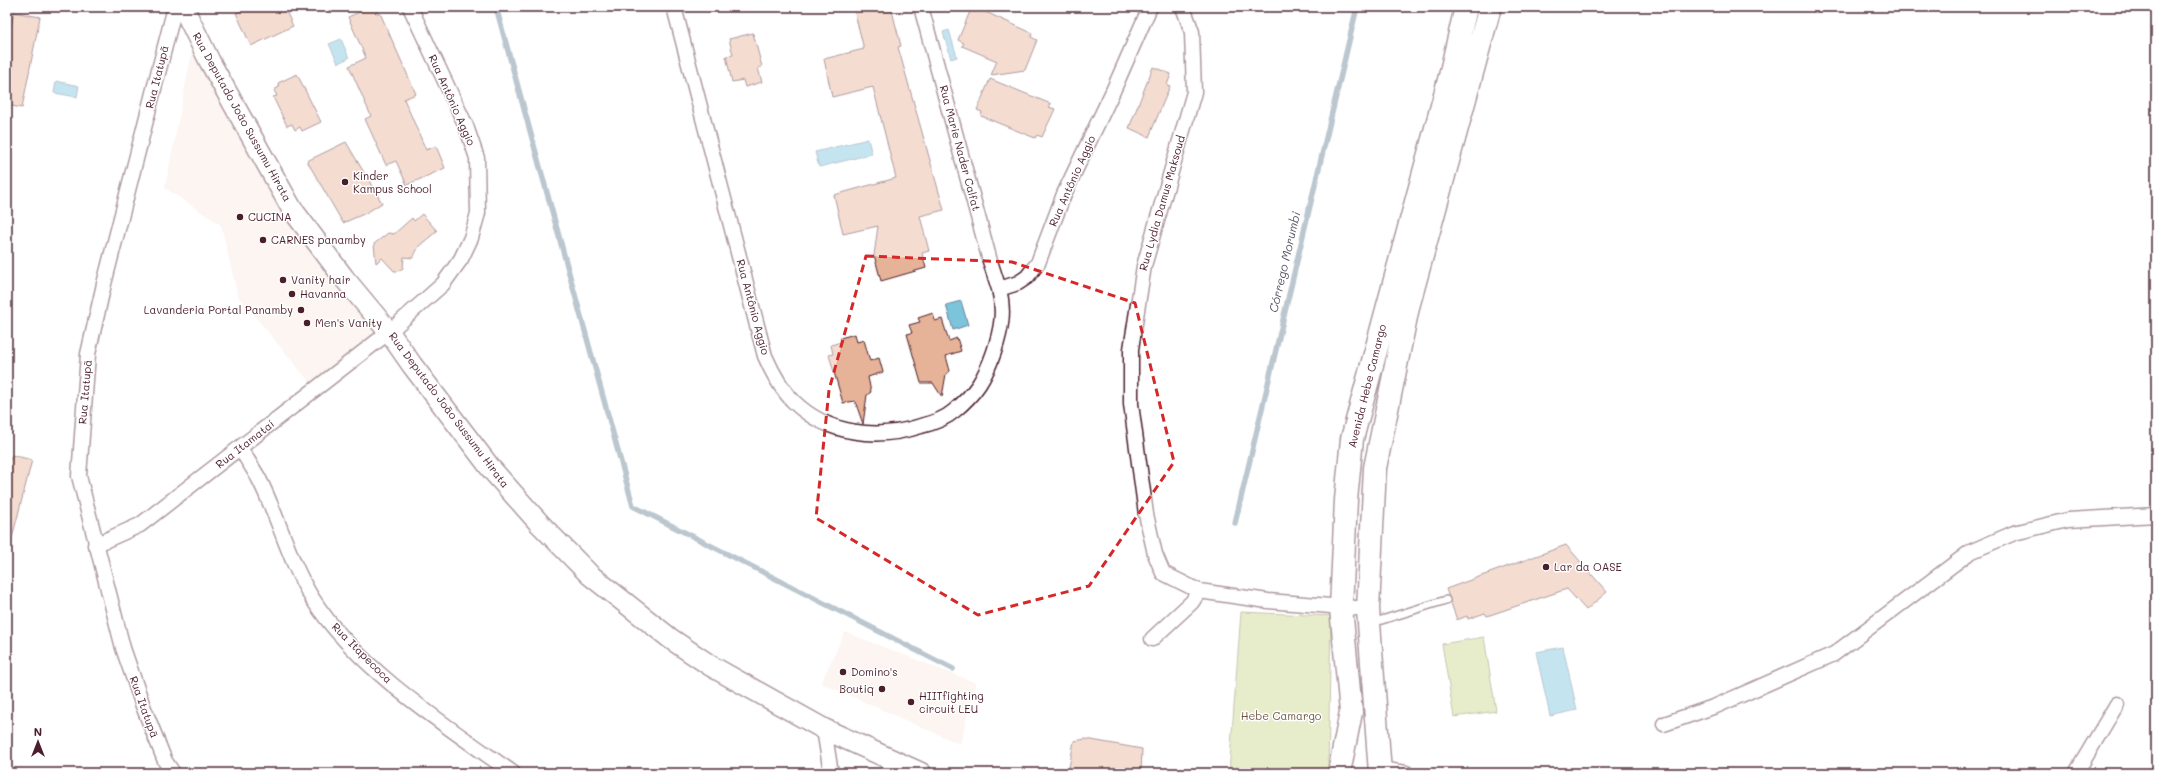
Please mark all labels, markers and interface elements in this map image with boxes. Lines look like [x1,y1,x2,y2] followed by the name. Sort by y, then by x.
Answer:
[190,29,295,204] street label: Rua Deputado João Sussumu Hirata
[141,44,172,110] street label: Rua Itatupã
[426,52,479,148] street label: Rua Antônio Aggio
[936,83,985,213] street label: Rua Marie Nader Calfat
[1045,132,1099,229] street label: Rua Antônio Aggio
[1135,133,1188,272] street label: Rua Lydia Damus Maksoud
[353,168,432,196] place label: Kinder Kampus School
[340,177,350,187] marker: Kinder Kampus School
[248,209,292,224] place label: CUCINA
[1265,209,1304,314] water label: Córrego Morumbi
[235,212,245,222] marker: CUCINA
[271,232,366,247] place label: CARNES panamby
[258,235,268,245] marker: CARNES panamby
[734,257,774,357] street label: Rua Antônio Aggio
[291,272,350,287] place label: Vanity hair
[278,275,288,285] marker: Vanity hair
[300,286,347,301] place label: Havanna
[287,289,297,299] marker: Havanna
[144,302,293,317] place label: Lavanderia Portal Panamby
[296,305,306,315] marker: Lavanderia Portal Panamby
[315,315,382,330] place label: Men's Vanity
[302,318,312,328] marker: Men's Vanity
[1344,322,1389,449] street label: Avenida Hebe Camargo
[386,329,513,491] street label: Rua Deputado João Sussumu Hirata
[74,359,95,425] street label: Rua Itatupã
[212,416,277,471] street label: Rua Itamataí
[1554,559,1622,574] place label: Lar da OASE
[1541,562,1551,572] marker: Lar da OASE
[329,619,396,686] street label: Rua Itapecoca
[851,664,898,679] place label: Domino's
[838,667,848,677] marker: Domino's
[126,674,163,740] street label: Rua Itatupã
[839,681,874,696] place label: Boutiq
[877,684,887,694] marker: Boutiq
[919,688,984,716] place label: HIITfighting circuit LEU
[906,697,916,707] marker: HIITfighting circuit LEU
[1241,708,1322,723] park label: Hebe Camargo
[18,722,58,762] north arrow
[34,724,42,739] text: N

